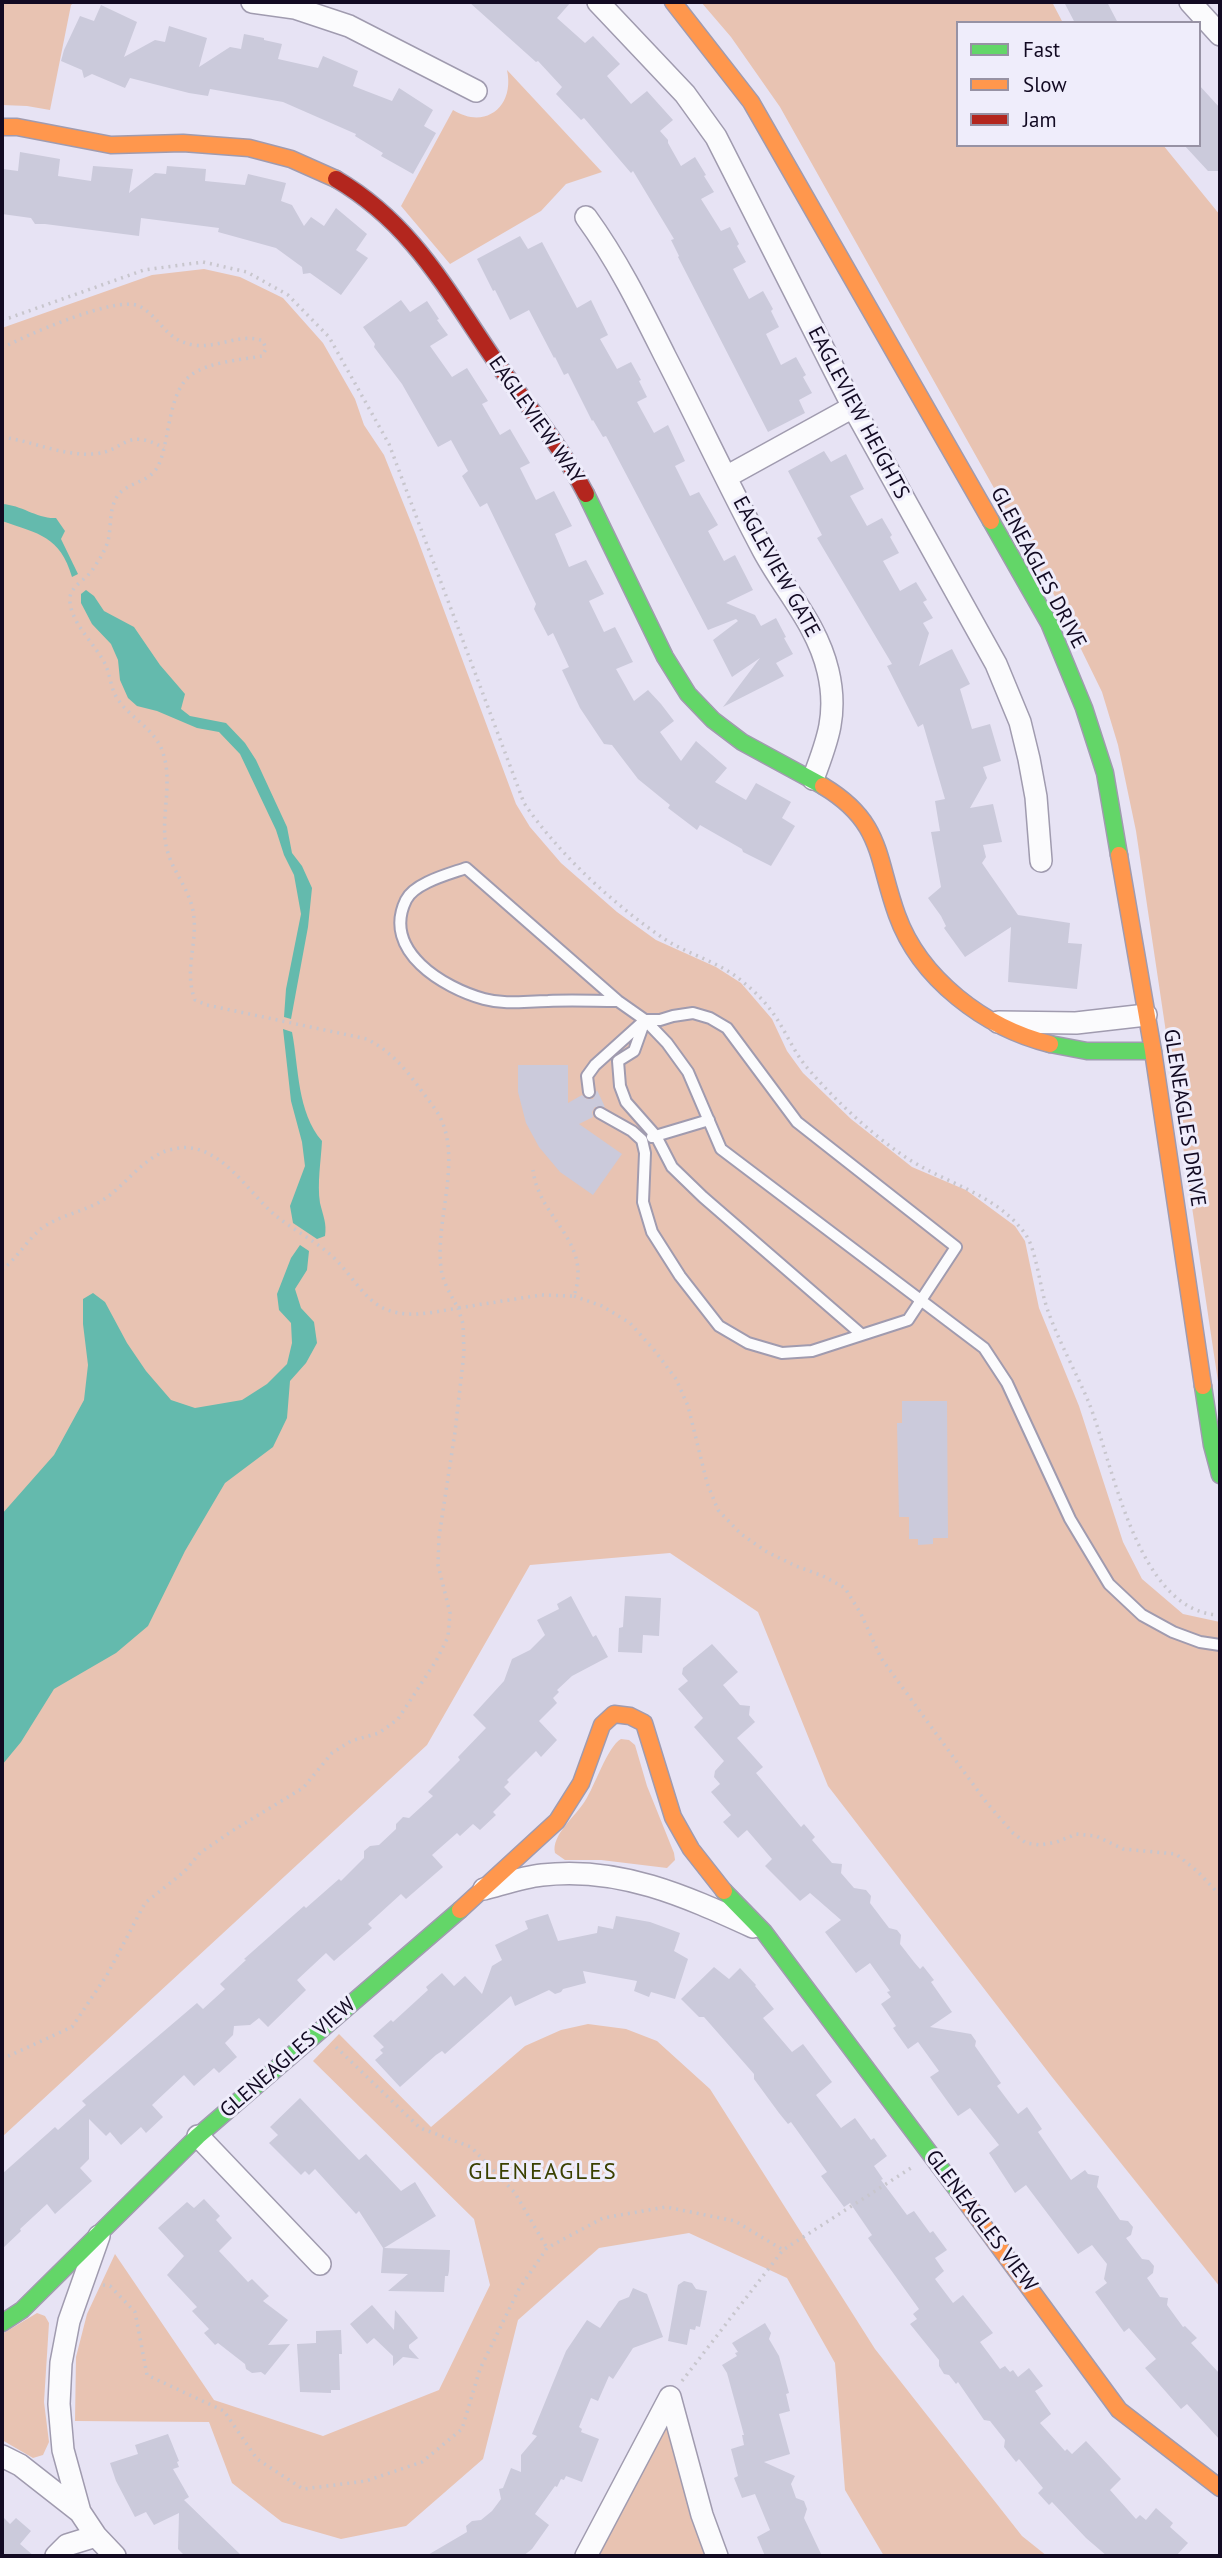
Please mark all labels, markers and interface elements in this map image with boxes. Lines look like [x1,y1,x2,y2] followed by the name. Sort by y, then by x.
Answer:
[956,21,1201,147] legend
[1023,36,1060,63] text: Fast
[1023,71,1067,98] text: Slow
[1023,106,1057,133] text: Jam
[802,323,914,503] street label: EAGLEVIEW HEIGHTS
[483,351,589,489] street label: EAGLEVIEW WAY
[985,483,1091,653] street label: GLENEAGLES DRIVE
[727,492,825,642] street label: EAGLEVIEW GATE
[1158,1027,1210,1209] street label: GLENEAGLES DRIVE
[215,1993,361,2123] street label: GLENEAGLES VIEW
[920,2145,1042,2297] street label: GLENEAGLES VIEW
[470,2158,616,2186] district label: GLENEAGLES

